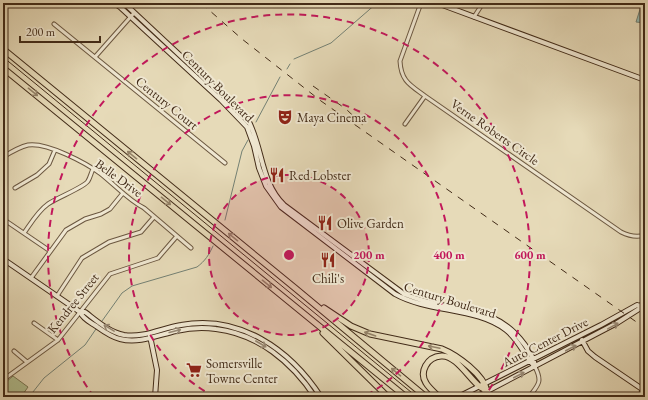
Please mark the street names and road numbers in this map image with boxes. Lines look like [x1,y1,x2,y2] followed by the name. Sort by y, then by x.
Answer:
[178,46,258,126] street label: Century Boulevard
[132,73,202,133] street label: Century Court
[447,95,543,169] street label: Verne Roberts Circle
[92,155,146,201] street label: Belle Drive
[43,269,103,337] street label: Kendree Street
[402,278,499,322] street label: Century Boulevard
[498,313,591,371] street label: Auto Center Drive

